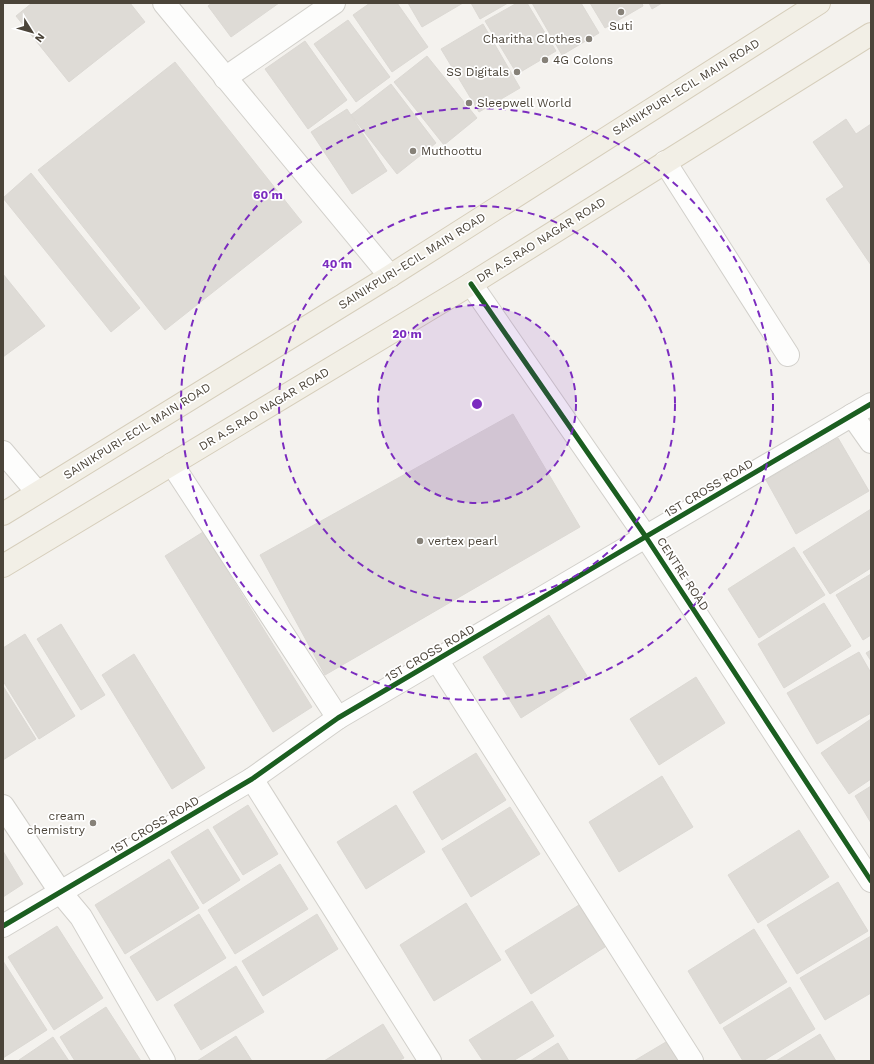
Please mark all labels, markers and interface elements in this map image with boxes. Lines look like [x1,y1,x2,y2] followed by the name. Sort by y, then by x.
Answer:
[616,7,626,17] marker: Suti
[12,12,52,52] north arrow
[609,19,633,33] place label: Suti
[32,31,47,45] text: N
[483,32,581,46] place label: Charitha Clothes
[584,34,594,44] marker: Charitha Clothes
[610,36,762,138] street label: SAINIKPURI-ECIL MAIN ROAD
[553,53,613,67] place label: 4G Colons
[540,55,550,65] marker: 4G Colons
[446,65,509,79] place label: SS Digitals
[512,67,522,77] marker: SS Digitals
[477,96,571,110] place label: Sleepwell World
[464,98,474,108] marker: Sleepwell World
[421,144,482,158] place label: Muthoottu
[408,146,418,156] marker: Muthoottu
[253,188,283,202] text: 60 m
[474,194,608,286] street label: DR A.S.RAO NAGAR ROAD
[336,210,488,312] street label: SAINIKPURI-ECIL MAIN ROAD
[322,257,352,271] text: 40 m
[392,327,422,341] text: 20 m
[196,365,332,453] street label: DR A.S.RAO NAGAR ROAD
[61,380,213,482] street label: SAINIKPURI-ECIL MAIN ROAD
[470,397,484,411] centre of rings
[662,456,756,520] street label: 1ST CROSS ROAD
[428,534,498,548] place label: vertex pearl
[654,535,712,613] street label: CENTRE ROAD
[415,536,425,546] marker: vertex pearl
[383,622,477,684] street label: 1ST CROSS ROAD
[108,793,202,857] street label: 1ST CROSS ROAD
[27,809,86,837] place label: cream chemistry
[88,818,98,828] marker: cream chemistry

